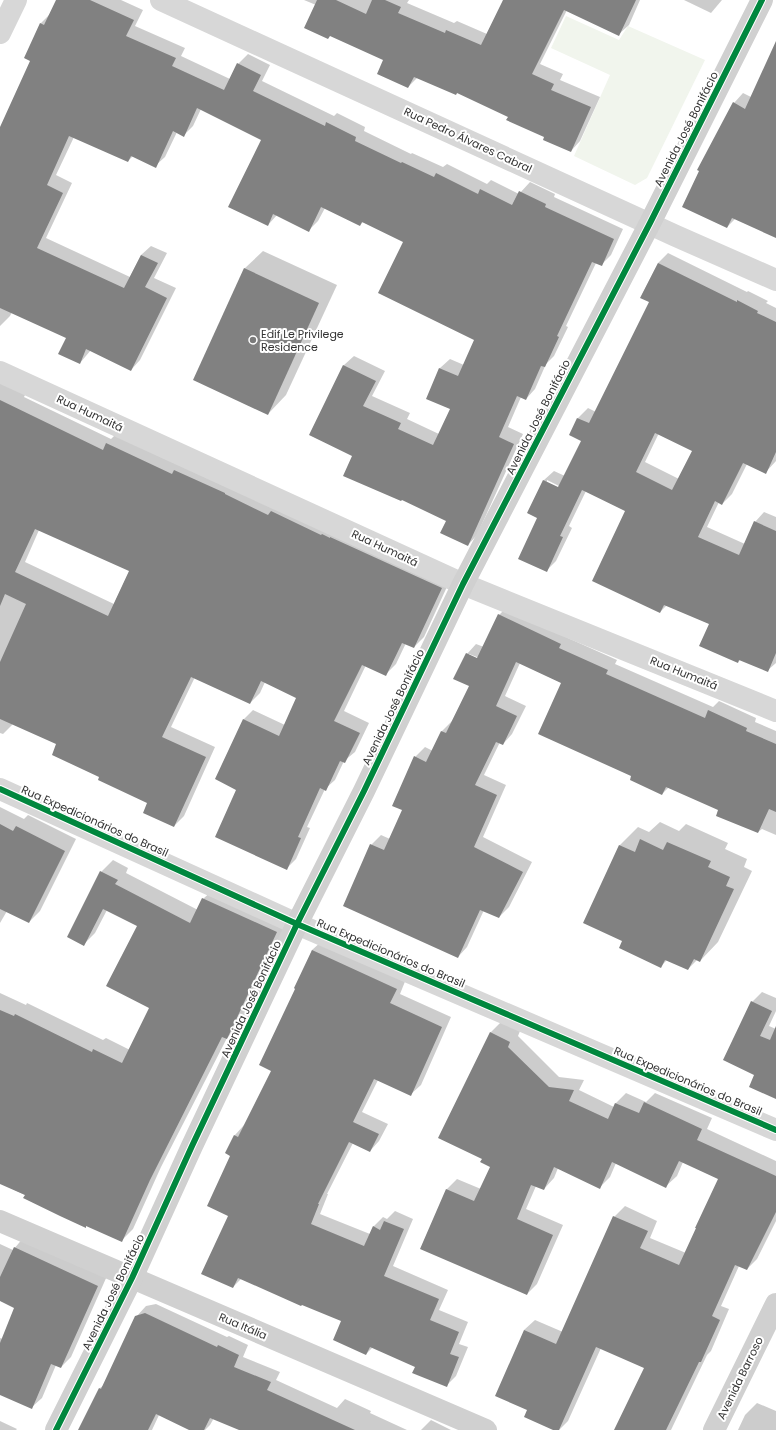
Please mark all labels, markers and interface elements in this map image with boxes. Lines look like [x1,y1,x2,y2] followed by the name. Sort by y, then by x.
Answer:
[650,69,722,189] street label: Avenida José Bonifácio
[401,103,535,177] street label: Rua Pedro Álvares Cabral
[261,326,344,355] place label: Edif Le Privilege Residence
[248,335,258,345] marker: Edif Le Privilege Residence
[502,357,574,477] street label: Avenida José Bonifácio
[54,391,126,435] street label: Rua Humaitá
[349,526,421,570] street label: Rua Humaitá
[358,646,428,768] street label: Avenida José Bonifácio
[648,652,720,694] street label: Rua Humaitá
[19,781,171,861] street label: Rua Expedicionários do Brasil
[314,914,468,992] street label: Rua Expedicionários do Brasil
[217,938,285,1060] street label: Avenida José Bonifácio
[611,1042,765,1120] street label: Rua Expedicionários do Brasil
[78,1231,148,1353] street label: Avenida José Bonifácio
[216,1309,270,1343] street label: Rua Itália
[713,1334,767,1422] street label: Avenida Barroso

